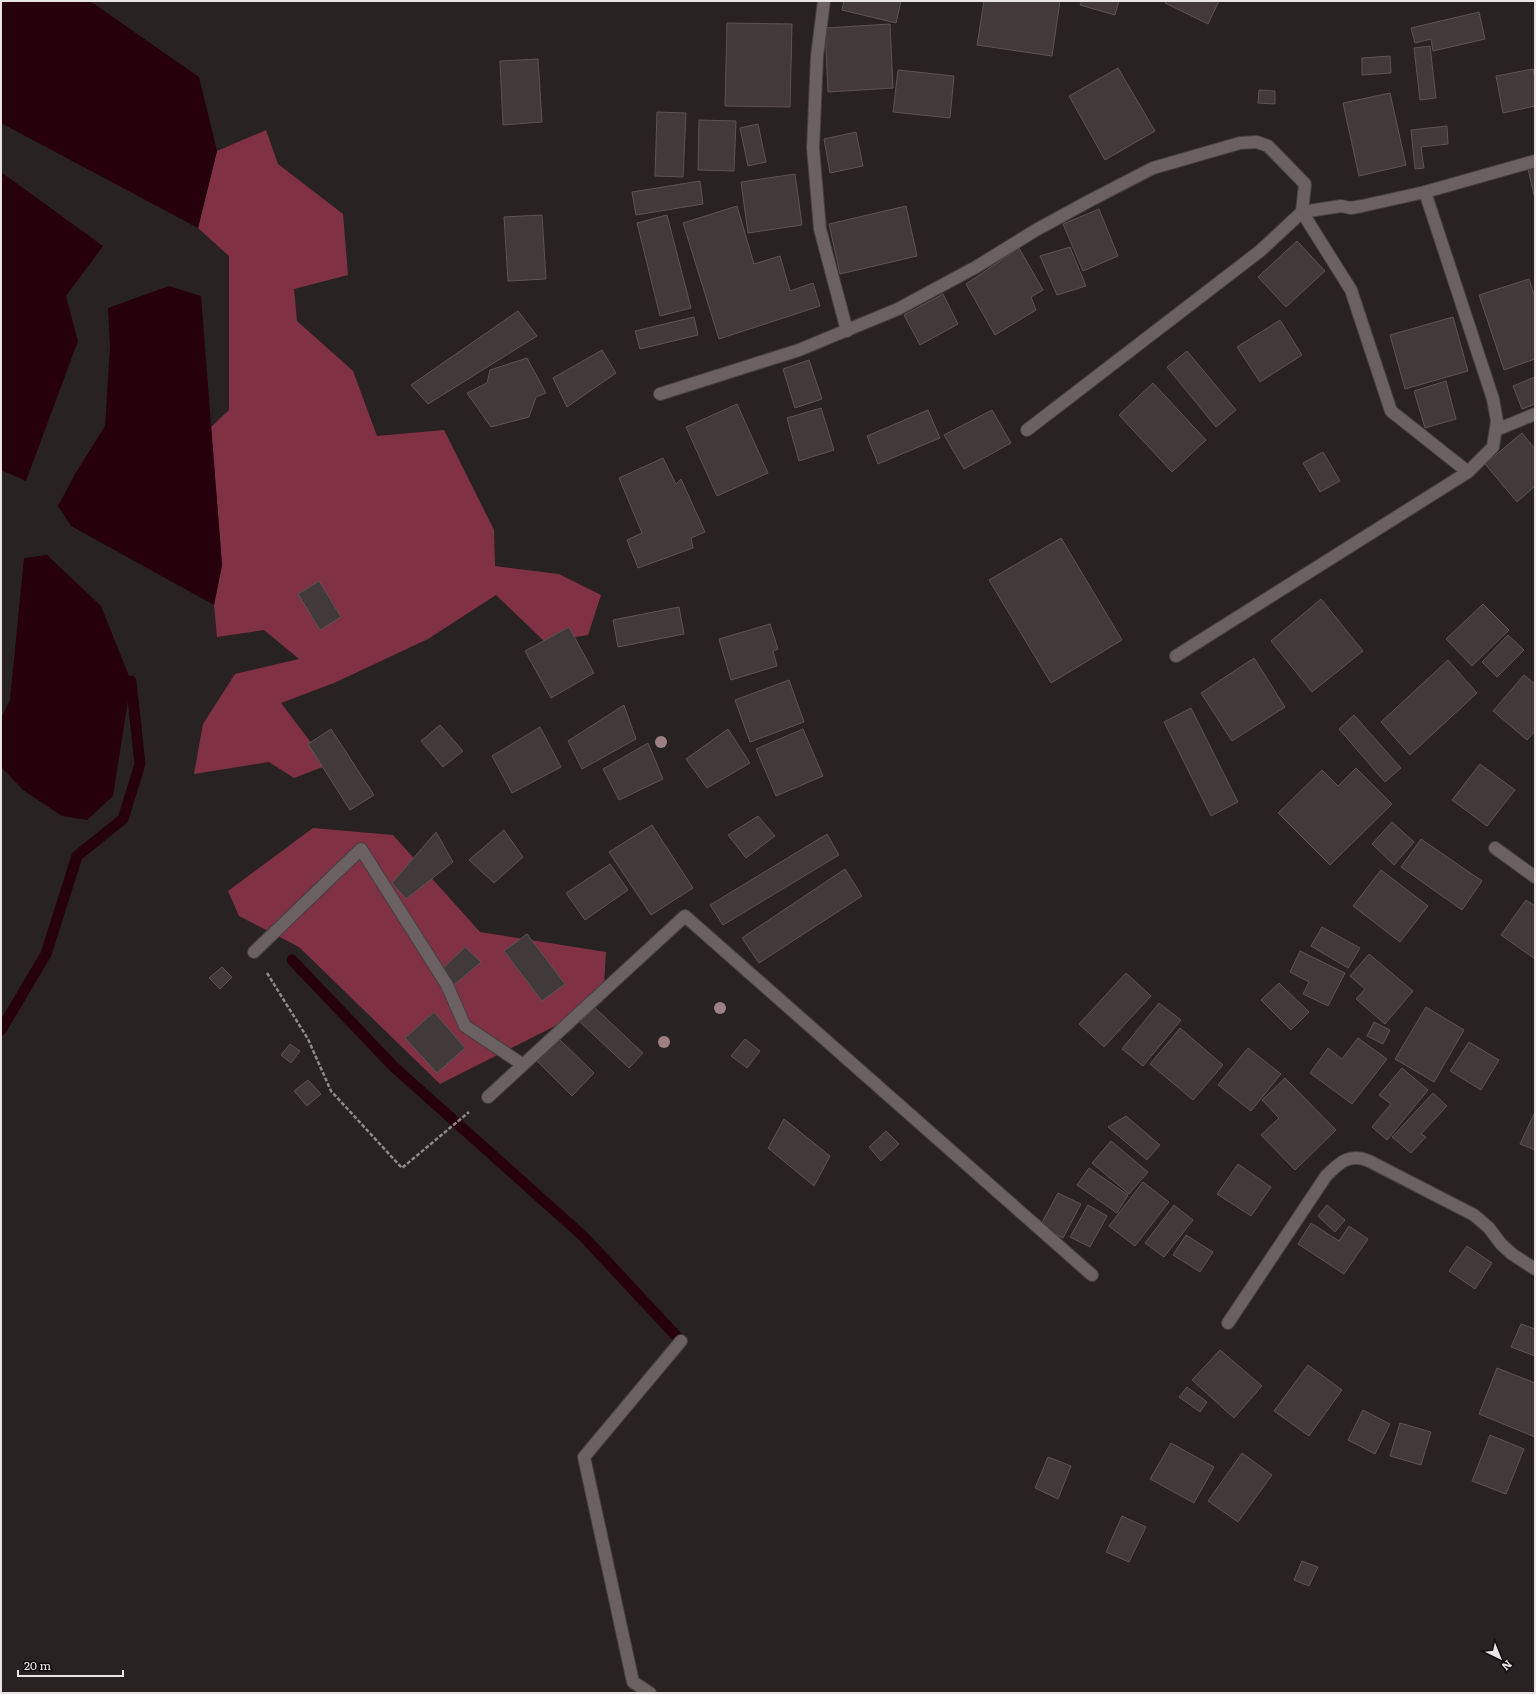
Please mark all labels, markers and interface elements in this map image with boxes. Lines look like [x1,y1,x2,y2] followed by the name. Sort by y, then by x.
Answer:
[1480,1638,1520,1678] north arrow
[18,1652,123,1678] scale bar
[24,1656,51,1674] text: 20 m
[1499,1657,1516,1675] text: N

